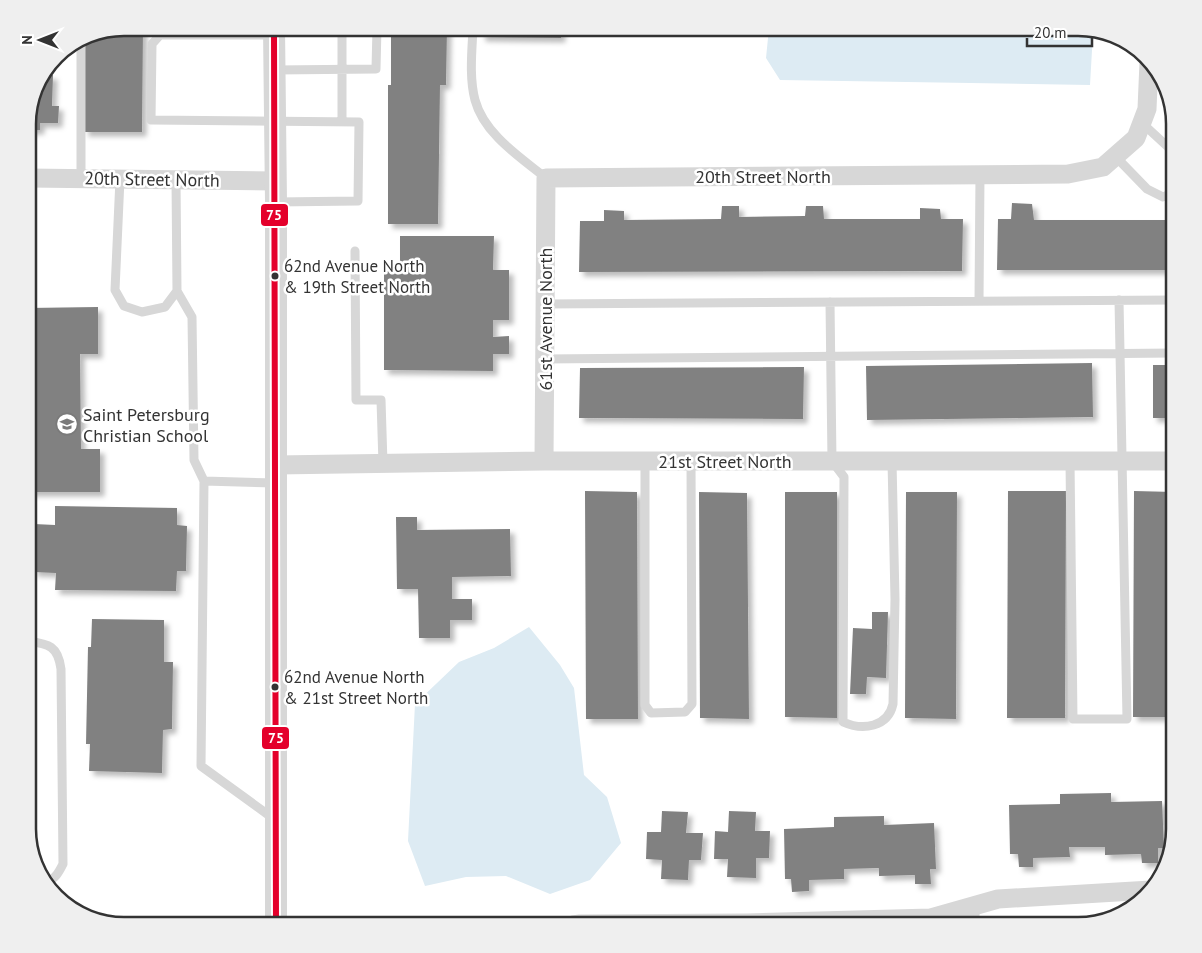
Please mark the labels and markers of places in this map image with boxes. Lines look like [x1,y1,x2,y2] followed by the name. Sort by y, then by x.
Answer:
[284,255,430,298] place label: 62nd Avenue North & 19th Street North
[270,271,280,281] marker: 62nd Avenue North & 19th Street North
[83,403,210,447] place label: Saint Petersburg Christian School
[55,412,79,436] school or university icon: Saint Petersburg Christian School
[284,666,428,709] place label: 62nd Avenue North & 21st Street North
[270,682,280,692] marker: 62nd Avenue North & 21st Street North

